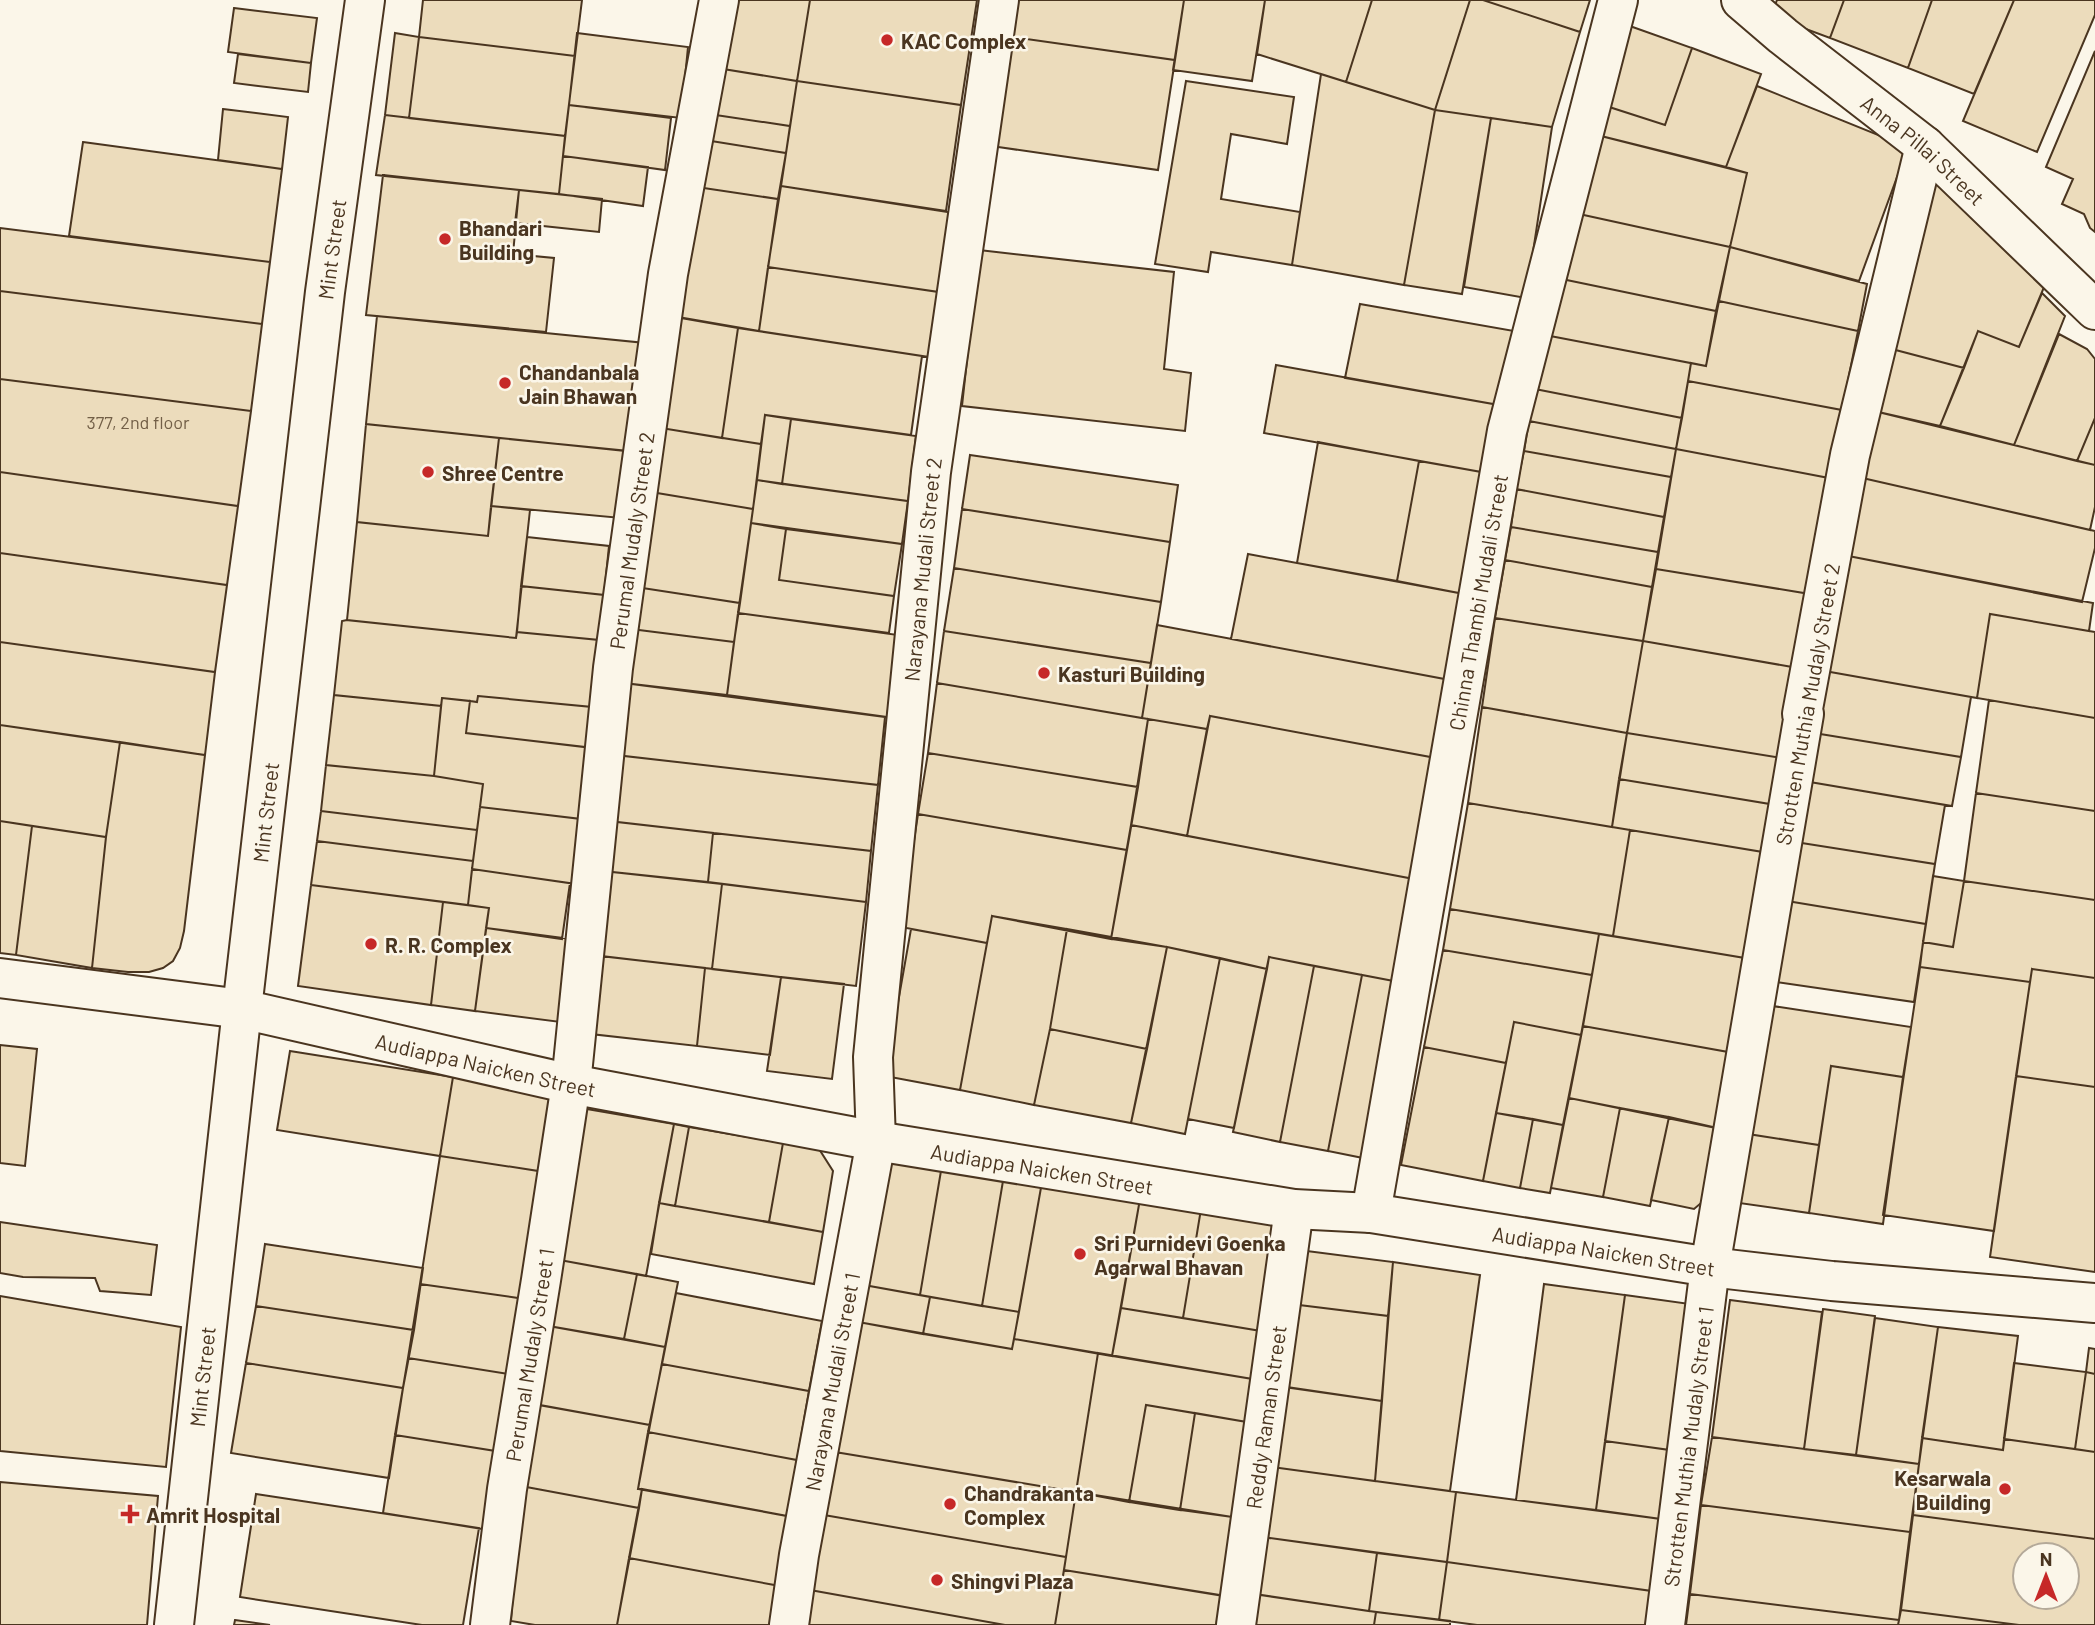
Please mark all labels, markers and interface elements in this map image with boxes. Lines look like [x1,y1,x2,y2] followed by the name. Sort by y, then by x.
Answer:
[901,28,1026,53] place label: KAC Complex
[879,32,895,48] marker: KAC Complex
[1857,89,1990,210] street label: Anna Pillai Street
[312,197,350,301] street label: Mint Street
[459,215,542,264] place label: Bhandari Building
[437,231,453,247] marker: Bhandari Building
[519,359,639,408] place label: Chandanbala Jain Bhawan
[497,375,513,391] marker: Chandanbala Jain Bhawan
[86,411,190,433] house number: 377, 2nd floor
[603,430,658,651] street label: Perumal Mudaly Street 2
[898,455,946,683] street label: Narayana Mudali Street 2
[442,460,564,485] place label: Shree Centre
[420,464,436,480] marker: Shree Centre
[1443,472,1512,732] street label: Chinna Thambi Mudali Street
[1770,561,1844,847] street label: Strotten Muthia Mudaly Street 2
[1058,661,1205,686] place label: Kasturi Building
[1036,665,1052,681] marker: Kasturi Building
[247,761,283,864] street label: Mint Street
[385,932,512,957] place label: R. R. Complex
[363,936,379,952] marker: R. R. Complex
[373,1027,598,1101] street label: Audiappa Naicken Street
[929,1138,1155,1198] street label: Audiappa Naicken Street
[1491,1220,1716,1280] street label: Audiappa Naicken Street
[1094,1230,1285,1279] place label: Sri Purnidevi Goenka Agarwal Bhavan
[1072,1246,1088,1262] marker: Sri Purnidevi Goenka Agarwal Bhavan
[499,1247,558,1463] street label: Perumal Mudaly Street 1
[799,1271,864,1493] street label: Narayana Mudali Street 1
[1657,1305,1717,1588] street label: Strotten Muthia Mudaly Street 1
[1240,1323,1290,1511] street label: Reddy Raman Street
[183,1325,219,1428] street label: Mint Street
[1894,1465,1991,1514] place label: Kesarwala Building
[964,1480,1094,1529] place label: Chandrakanta Complex
[1997,1481,2013,1497] marker: Kesarwala Building
[942,1496,958,1512] marker: Chandrakanta Complex
[146,1502,280,1527] place label: Amrit Hospital
[120,1504,140,1524] marker: Amrit Hospital
[2011,1541,2081,1611] north arrow
[2040,1547,2052,1570] text: N
[951,1568,1073,1593] place label: Shingvi Plaza
[929,1572,945,1588] marker: Shingvi Plaza

